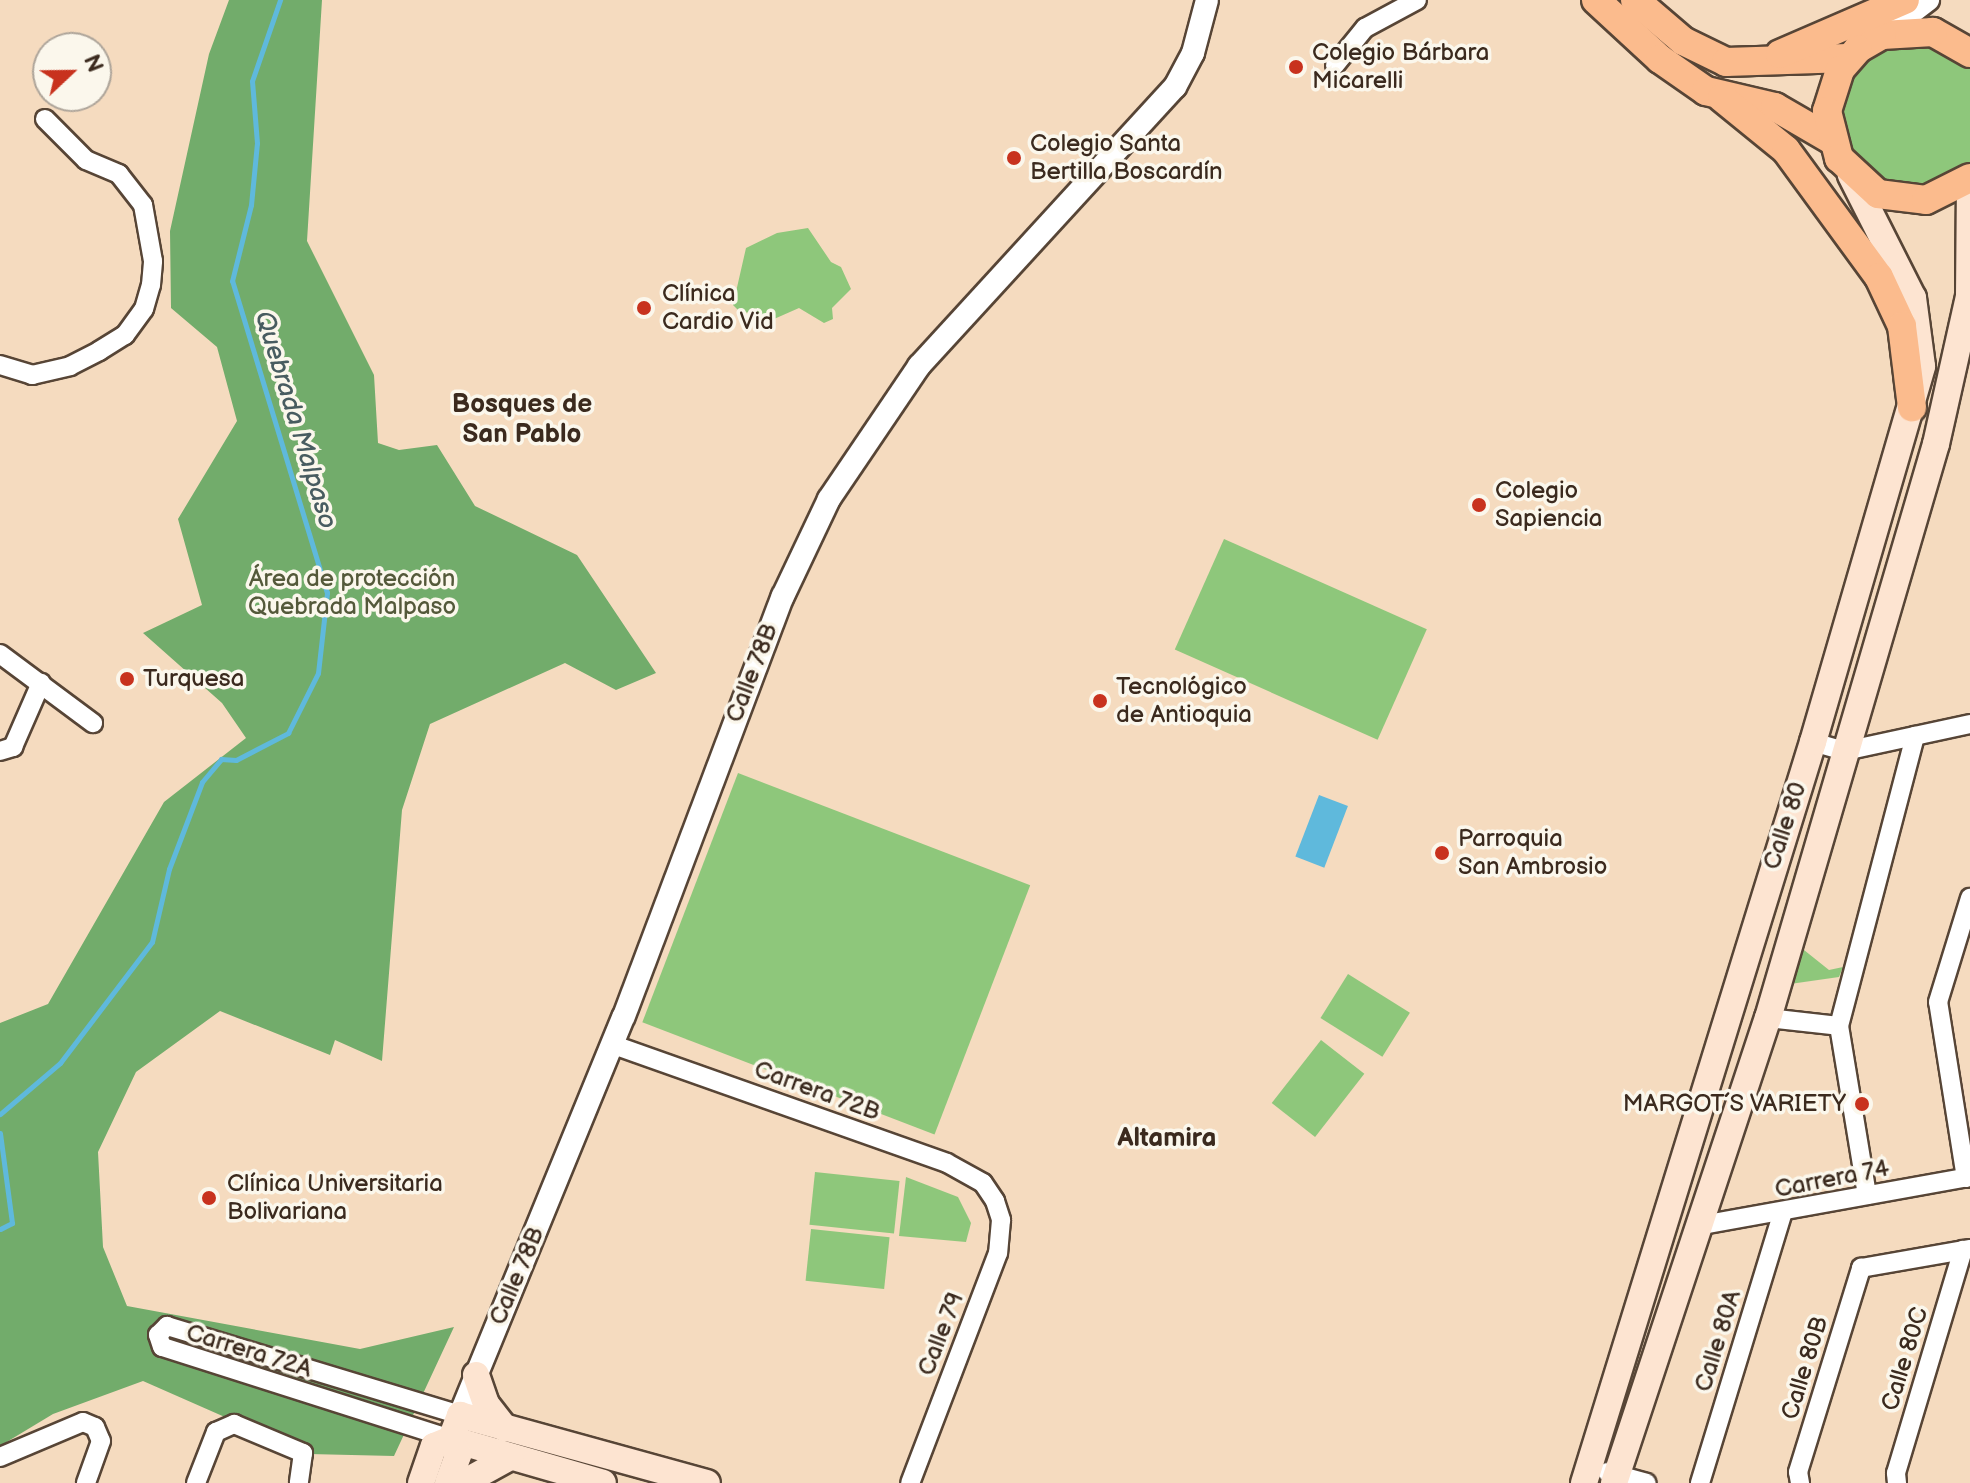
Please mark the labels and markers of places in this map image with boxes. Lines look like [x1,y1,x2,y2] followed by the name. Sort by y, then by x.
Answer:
[1312,39,1489,95] place label: Colegio Bárbara Micarelli
[1287,58,1305,76] marker: Colegio Bárbara Micarelli
[1030,130,1223,186] place label: Colegio Santa Bertilla Boscardín
[1005,149,1023,167] marker: Colegio Santa Bertilla Boscardín
[662,280,775,336] place label: Clínica Cardio Vid
[633,297,655,319] marker: Clínica Cardio Vid
[1495,477,1602,533] place label: Colegio Sapiencia
[1470,496,1488,514] marker: Colegio Sapiencia
[143,665,244,693] place label: Turquesa
[118,670,136,688] marker: Turquesa
[1116,673,1252,729] place label: Tecnológico de Antioquia
[1091,692,1109,710] marker: Tecnológico de Antioquia
[1458,825,1607,881] place label: Parroquia San Ambrosio
[1433,844,1451,862] marker: Parroquia San Ambrosio
[1622,1090,1846,1118] place label: MARGOT´S VARIETY
[1853,1095,1871,1113] marker: MARGOT´S VARIETY
[227,1170,443,1226] place label: Clínica Universitaria Bolivariana
[198,1187,220,1209] marker: Clínica Universitaria Bolivariana

